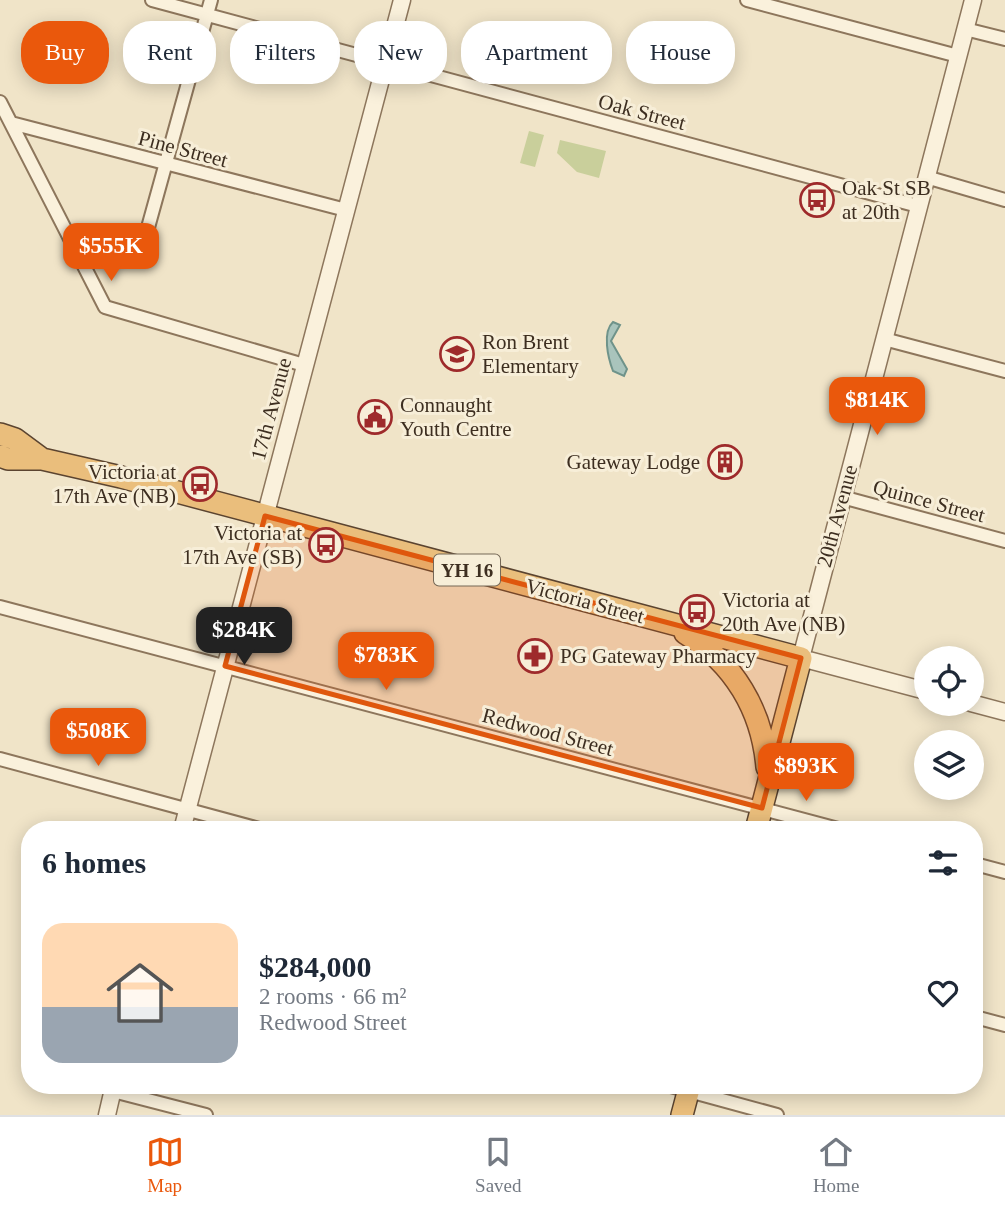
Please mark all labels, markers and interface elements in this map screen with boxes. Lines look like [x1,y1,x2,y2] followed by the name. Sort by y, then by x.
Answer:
[21,21,109,84] chip: Buy
[123,21,216,84] chip: Rent
[230,21,340,84] chip: Filters
[354,21,447,84] chip: New
[461,21,612,84] chip: Apartment
[626,21,735,84] chip: House
[596,89,688,135] street label: Oak Street
[136,126,230,172] street label: Pine Street
[842,176,931,224] place label: Oak St SB at 20th
[798,181,836,219] bus stop icon: Oak St SB at 20th
[62,224,160,283] pin: $555K
[79,233,143,258] text: $555K
[482,330,579,378] place label: Ron Brent Elementary
[438,335,476,373] school or university icon: Ron Brent Elementary
[246,355,296,463] street label: 17th Avenue
[828,378,926,437] pin: $814K
[845,387,909,412] text: $814K
[400,393,512,441] place label: Connaught Youth Centre
[356,398,394,436] public building icon: Connaught Youth Centre
[706,443,744,481] building icon: Gateway Lodge
[566,450,700,474] place label: Gateway Lodge
[53,460,176,508] place label: Victoria at 17th Ave (NB)
[812,462,862,570] street label: 20th Avenue
[181,465,219,503] bus stop icon: Victoria at 17th Ave (NB)
[870,475,988,527] street label: Quince Street
[182,521,302,569] place label: Victoria at 17th Ave (SB)
[307,526,345,564] bus stop icon: Victoria at 17th Ave (SB)
[434,554,500,586] road number: YH 16
[523,574,647,628] street label: Victoria Street
[722,588,845,636] place label: Victoria at 20th Ave (NB)
[678,593,716,631] bus stop icon: Victoria at 20th Ave (NB)
[195,608,293,667] pin: $284K
[212,617,276,642] text: $284K
[337,632,435,692] pin: $783K
[516,637,554,675] pharmacy icon: PG Gateway Pharmacy
[354,642,418,667] text: $783K
[560,644,756,668] place label: PG Gateway Pharmacy
[914,646,984,800] map controls
[914,646,984,716] button: locate
[480,703,616,761] street label: Redwood Street
[49,708,147,768] pin: $508K
[66,718,130,743] text: $508K
[914,730,984,800] button: layers
[757,744,855,803] pin: $893K
[774,753,838,778] text: $893K
[924,844,962,882] icon: filters
[42,846,146,879] text: 6 homes
[259,950,372,983] text: $284,000
[98,951,182,1035] icon: home
[924,974,962,1012] icon: heart
[259,984,406,1009] text: 2 rooms · 66 m²
[259,1010,407,1035] text: Redwood Street
[146,1133,184,1197] tab: Map
[475,1133,522,1197] tab: Saved
[813,1133,859,1197] tab: Home

